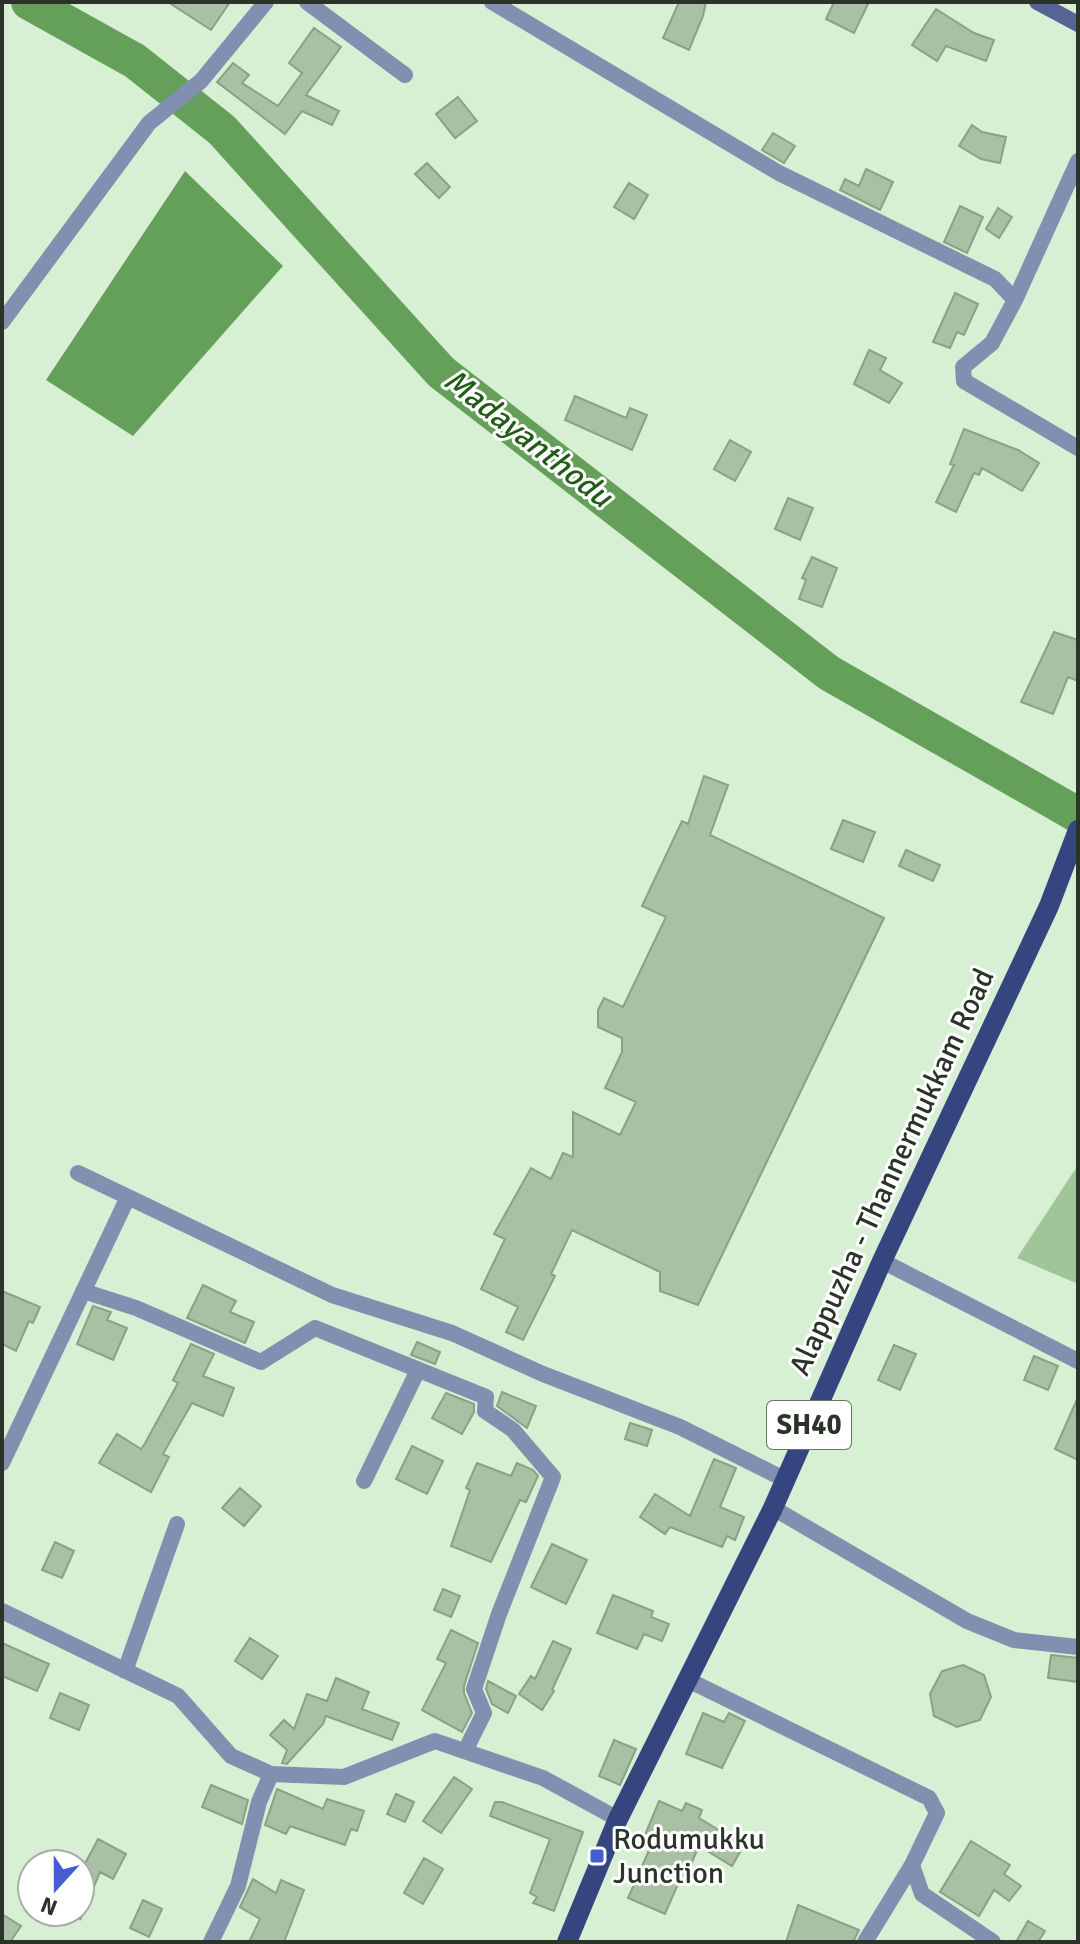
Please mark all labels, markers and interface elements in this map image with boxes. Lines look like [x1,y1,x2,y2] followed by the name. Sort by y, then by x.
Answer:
[436,360,621,517] water label: Madayanthodu
[781,963,1003,1381] street label: Alappuzha - Thannermukkam Road
[767,1401,851,1449] road number: SH40
[613,1821,765,1892] place label: Rodumukku Junction
[588,1847,606,1865] marker: Rodumukku Junction
[16,1848,96,1928] north arrow
[37,1891,61,1922] text: N

